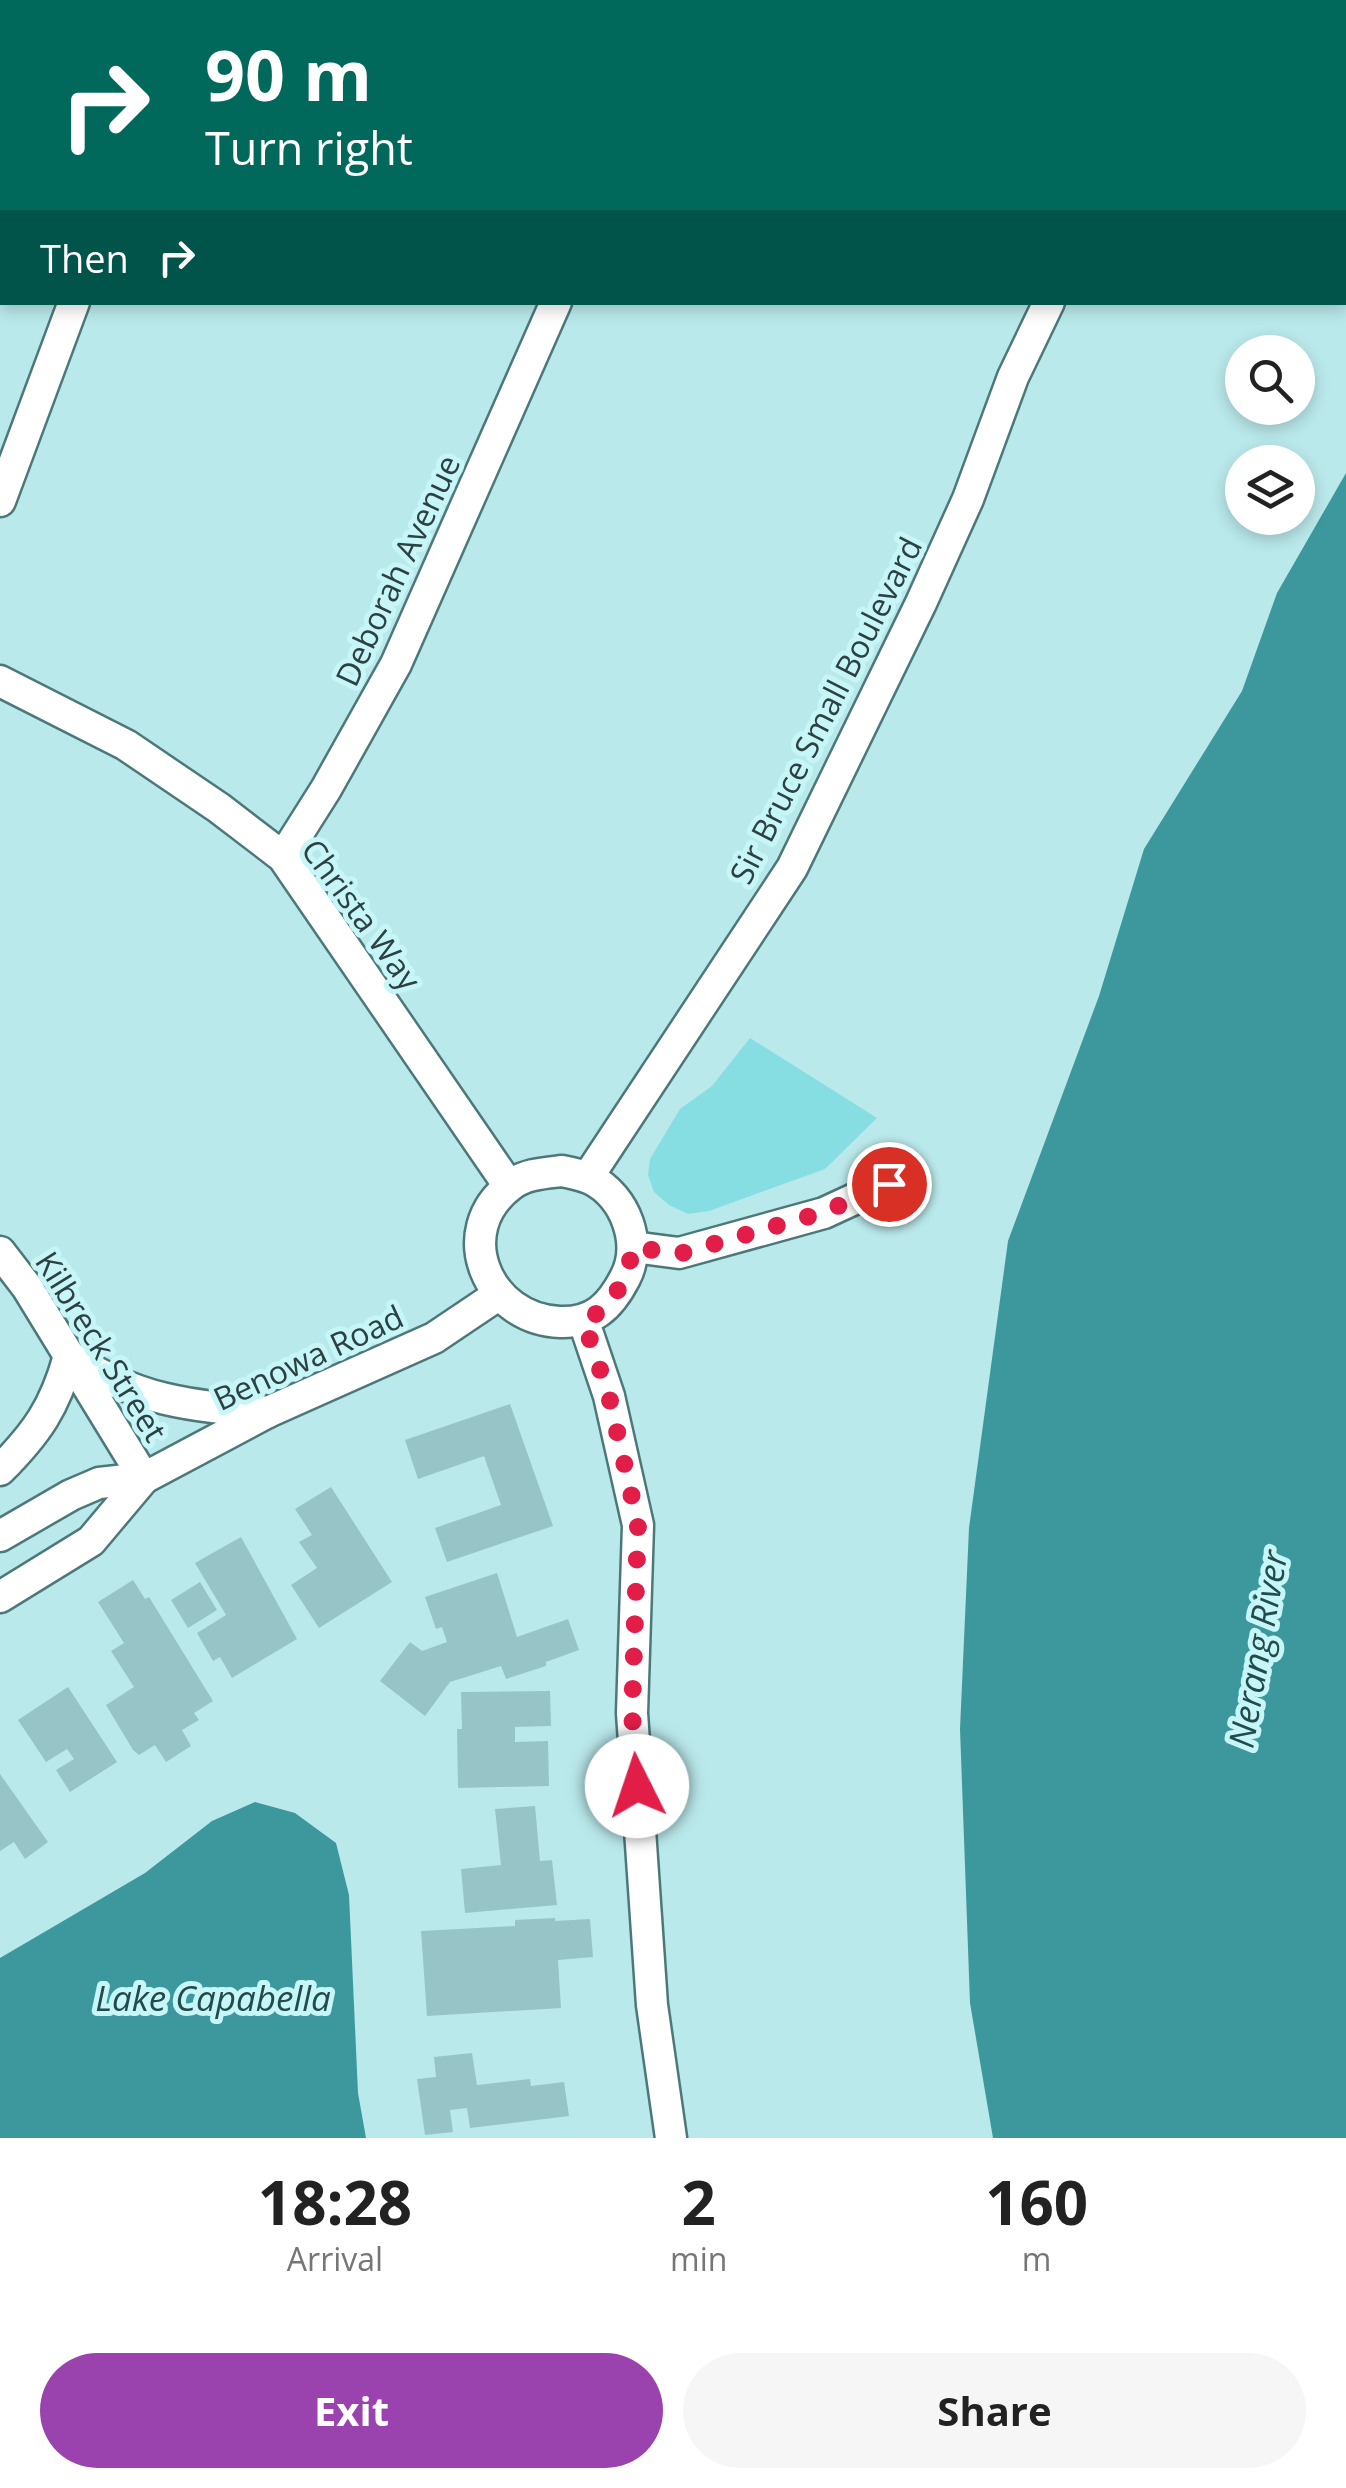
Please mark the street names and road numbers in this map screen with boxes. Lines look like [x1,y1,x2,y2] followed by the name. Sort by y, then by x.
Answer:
[325,448,469,692] street label: Deborah Avenue
[719,529,931,891] street label: Sir Bruce Small Boulevard
[293,830,432,999] street label: Christa Way
[26,1243,178,1449] street label: Kilbreck Street
[206,1294,410,1420] street label: Benowa Road

